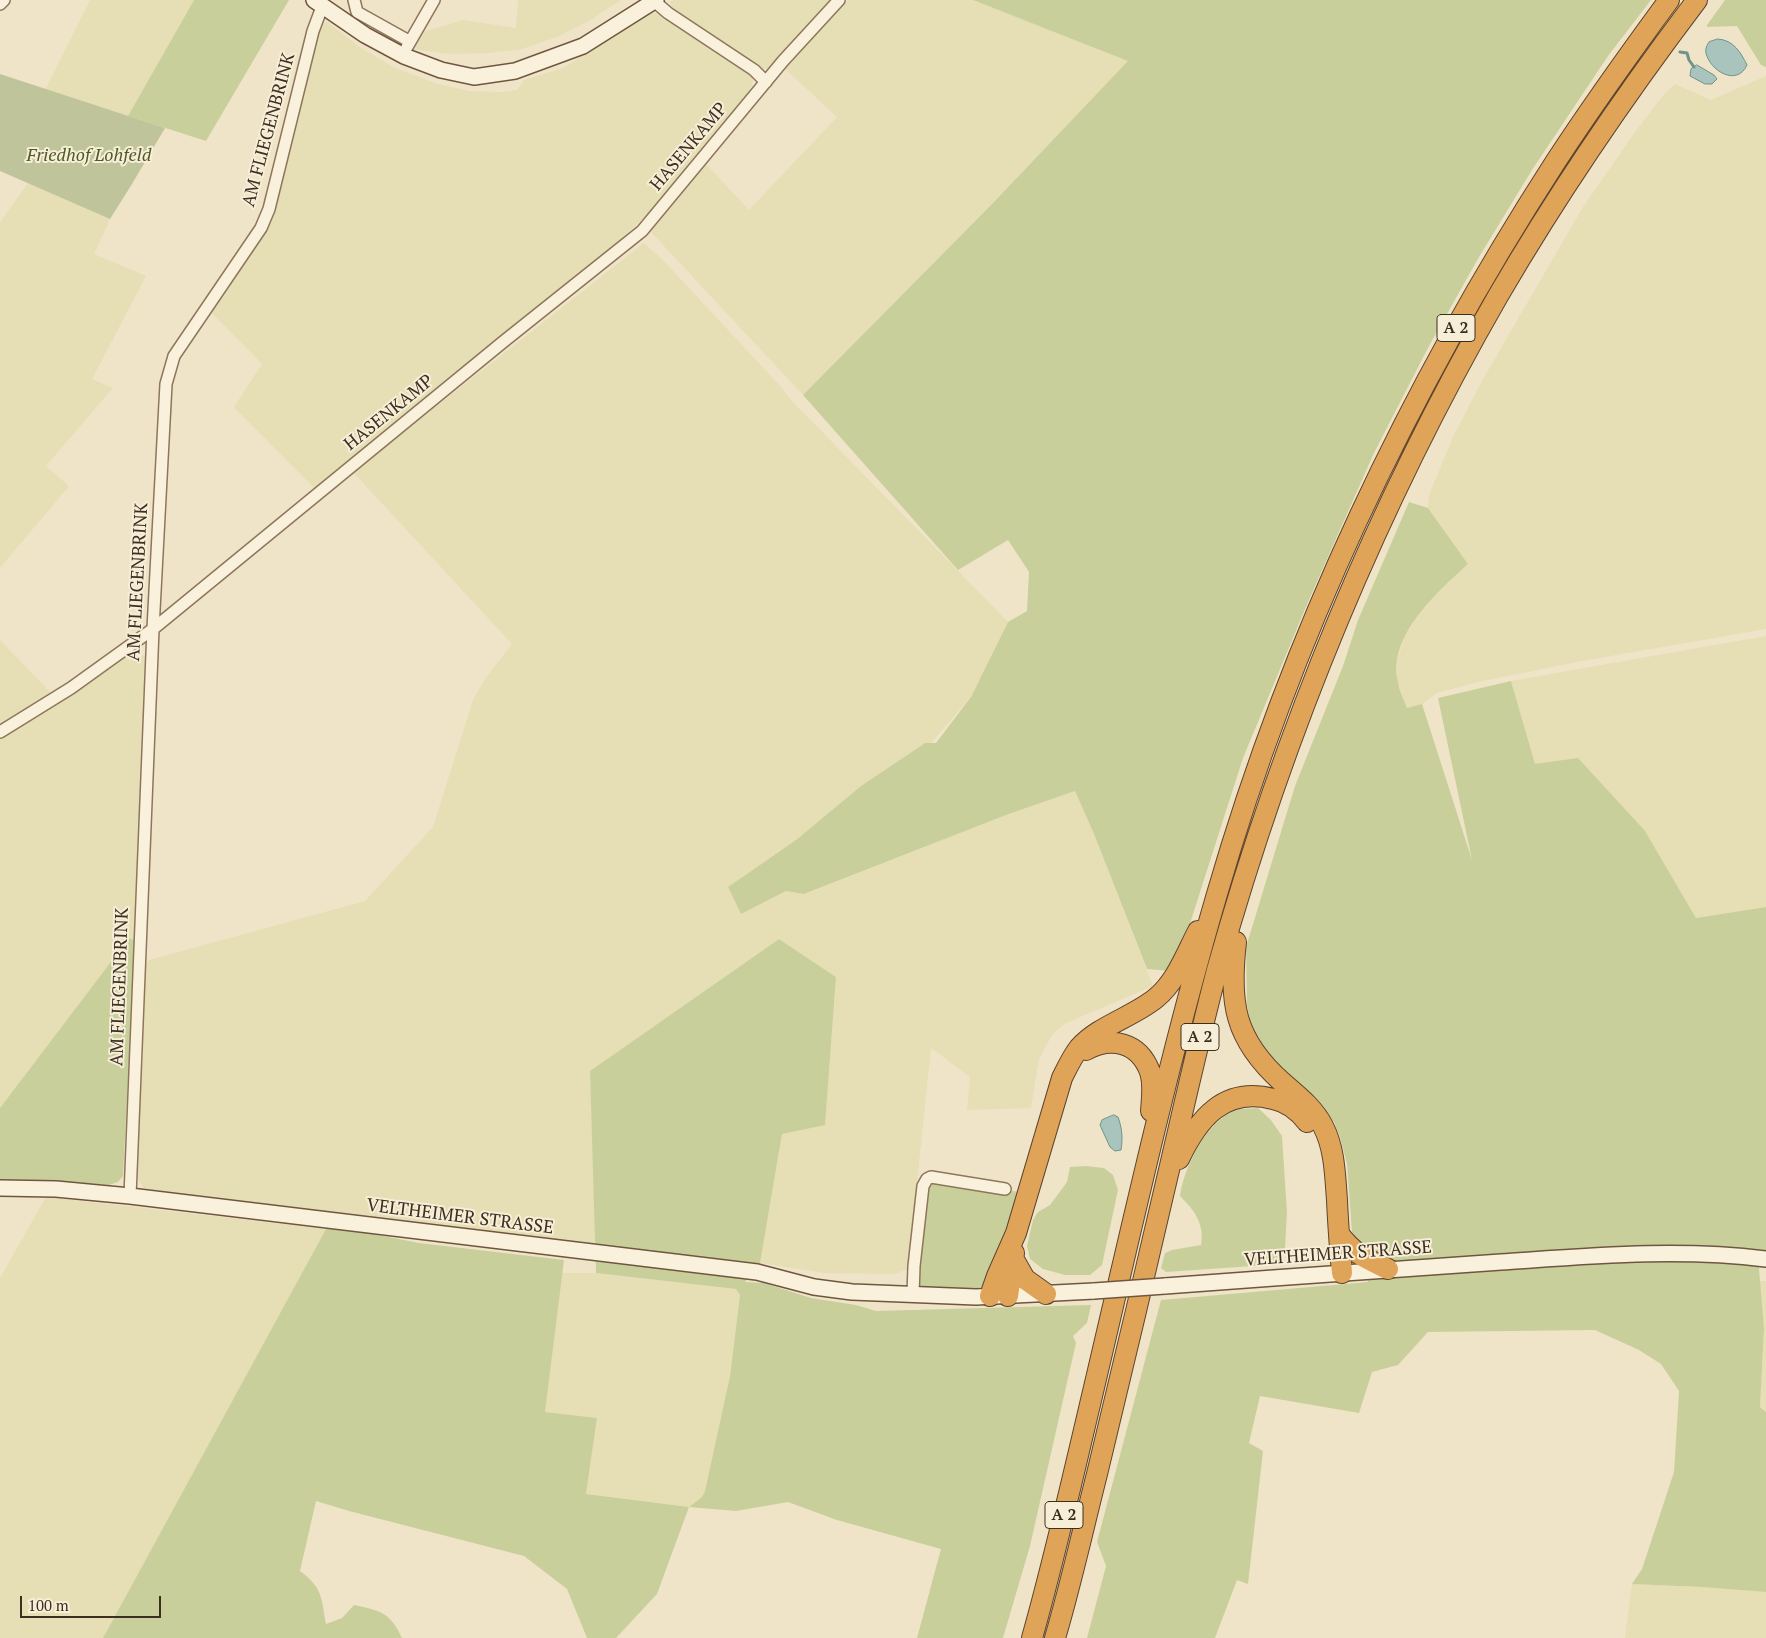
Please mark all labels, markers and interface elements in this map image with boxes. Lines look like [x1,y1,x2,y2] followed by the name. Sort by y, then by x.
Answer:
[238,51,300,209] street label: AM FLIEGENBRINK
[646,98,732,196] street label: HASENKAMP
[27,145,151,167] park label: Friedhof Lohfeld
[1437,314,1475,342] road number: A 2
[340,370,438,456] street label: HASENKAMP
[123,502,153,662] street label: AM FLIEGENBRINK
[106,907,134,1067] street label: AM FLIEGENBRINK
[1181,1024,1219,1050] road number: A 2
[365,1195,555,1239] street label: VELTHEIMER STRASSE
[1243,1237,1433,1271] street label: VELTHEIMER STRASSE
[1045,1502,1083,1528] road number: A 2
[22,1586,164,1618] scale bar
[28,1595,69,1615] text: 100 m

